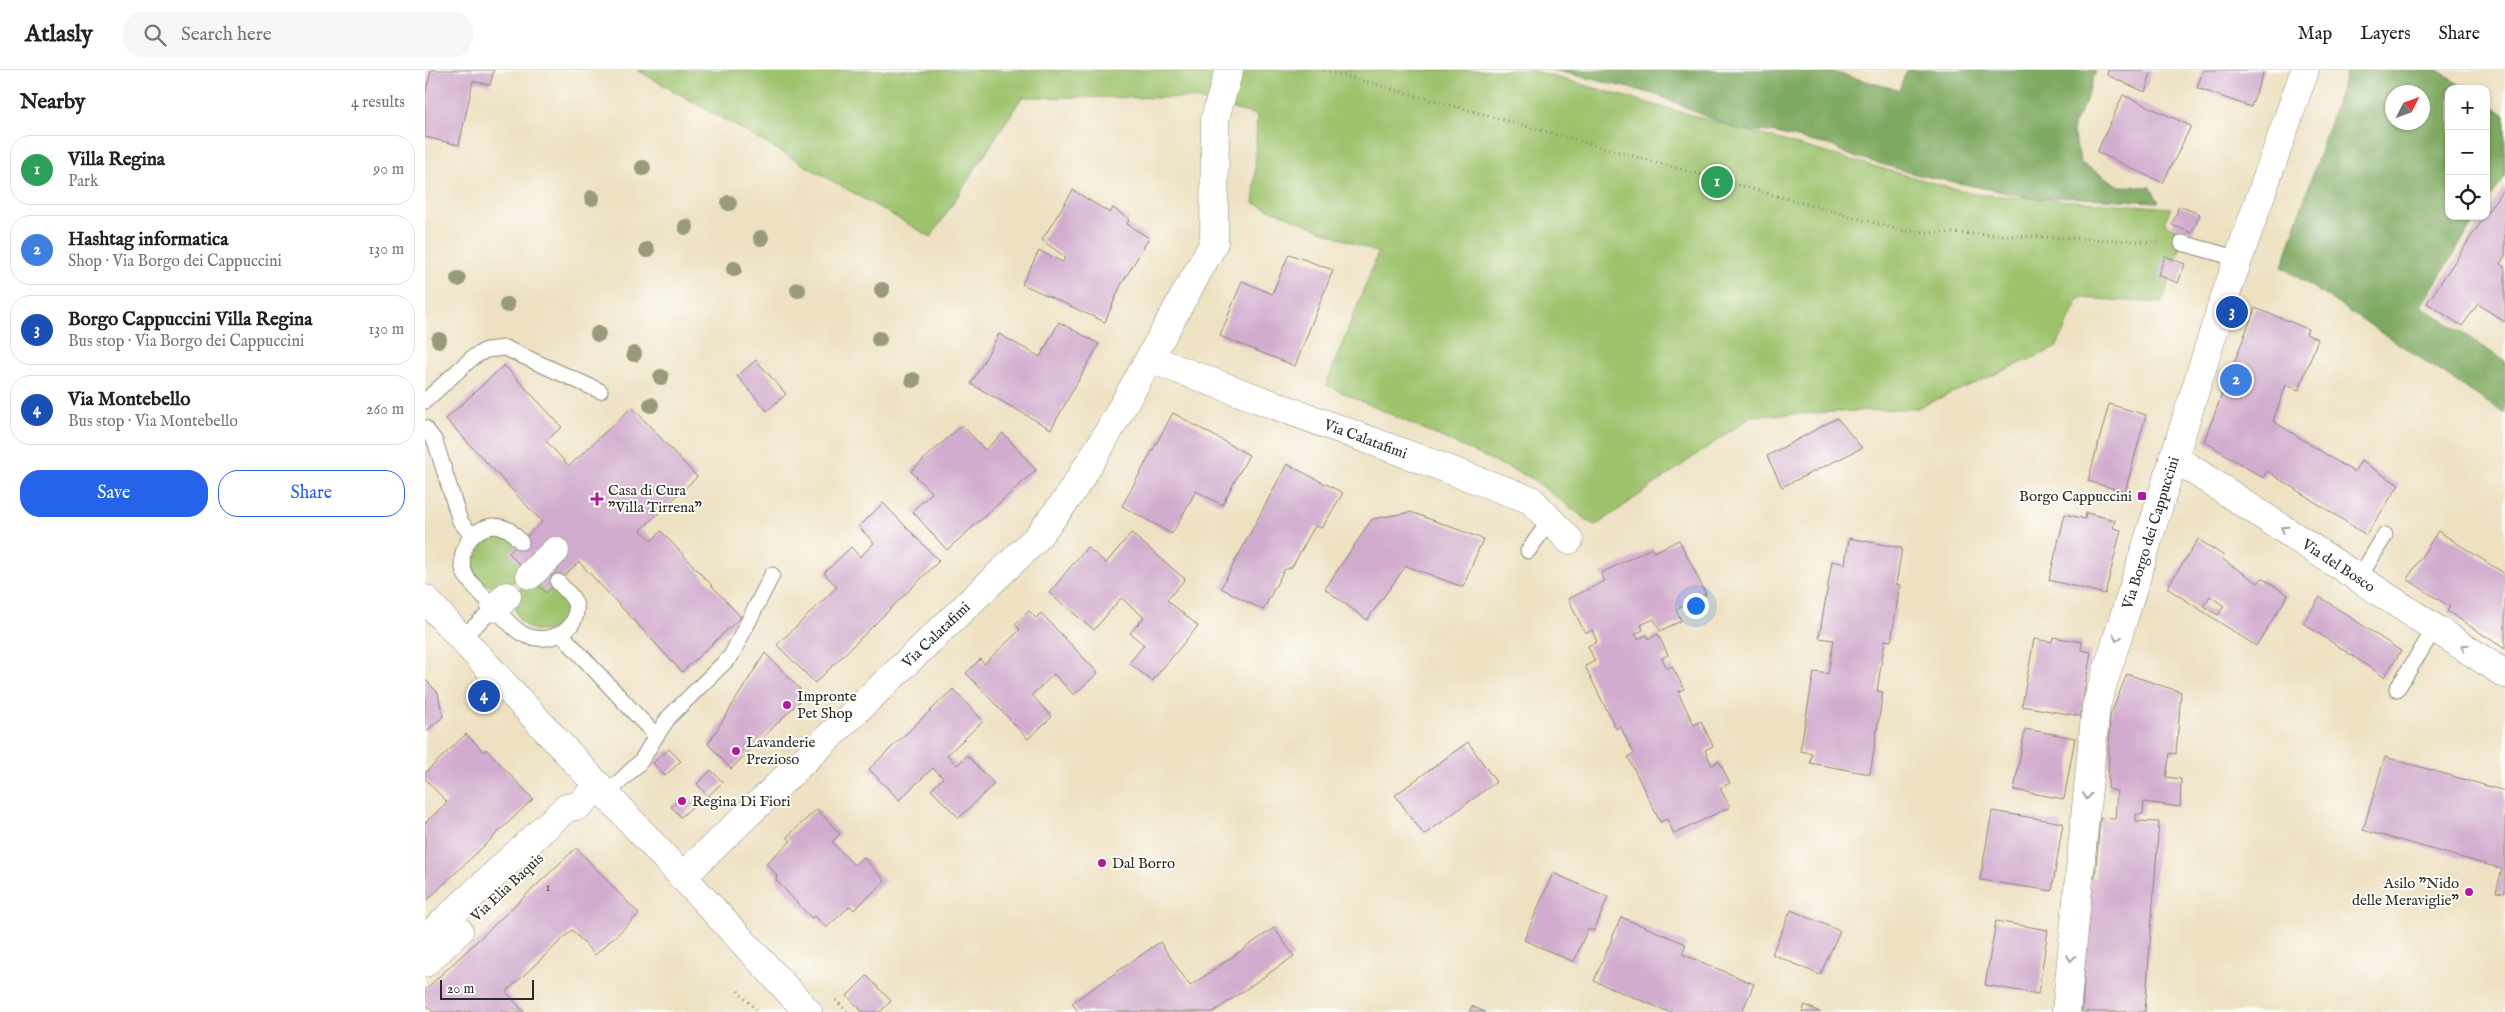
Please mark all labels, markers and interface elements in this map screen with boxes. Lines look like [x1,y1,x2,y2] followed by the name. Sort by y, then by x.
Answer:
[123,12,473,57] search box
[25,19,93,50] text: Atlasly
[141,21,169,49] icon: search
[181,23,271,47] text: Search here
[2298,23,2332,46] text: Map
[2360,23,2411,46] text: Layers
[2439,23,2480,46] text: Share
[2385,85,2430,130] north arrow
[2445,85,2490,220] map controls
[2445,85,2490,130] button: +
[20,89,85,116] text: Nearby
[351,93,405,113] text: 4 results
[2445,130,2490,175] button: −
[68,148,165,172] text: Villa Regina
[34,160,40,180] text: 1
[373,160,404,180] text: 90 m
[1701,163,1733,201] pin: 1
[68,172,98,192] text: Park
[2445,175,2490,220] button: locate
[68,228,228,252] text: Hashtag informatica
[33,240,41,260] text: 2
[368,240,404,260] text: 130 m
[68,252,282,272] text: Shop · Via Borgo dei Cappuccini
[2216,293,2248,331] pin: 3
[68,308,312,332] text: Borgo Cappuccini Villa Regina
[34,320,40,340] text: 3
[368,320,404,340] text: 130 m
[68,332,304,352] text: Bus stop · Via Borgo dei Cappuccini
[2220,361,2252,399] pin: 2
[68,388,190,412] text: Via Montebello
[33,400,41,420] text: 4
[366,400,404,420] text: 260 m
[68,412,238,432] text: Bus stop · Via Montebello
[1320,415,1410,463] street label: Via Calatafimi
[2118,454,2184,613] street label: Via Borgo dei Cappuccini
[20,470,208,517] button: Save
[218,470,405,517] button: Share
[608,481,703,517] place label: Casa di Cura "Villa Tirrena"
[2019,487,2132,506] place label: Borgo Cappuccini
[2136,490,2148,502] marker: Borgo Cappuccini
[590,492,604,506] marker: Casa di Cura "Villa Tirrena"
[2280,526,2289,536] one-way arrow
[2297,534,2379,597] street label: Via del Bosco
[1683,593,1709,619] your location
[897,598,974,673] street label: Via Calatafimi
[2113,633,2123,641] one-way arrow
[2460,644,2470,653] one-way arrow
[468,677,500,715] pin: 4
[797,687,857,723] place label: Impronte Pet Shop
[781,699,793,711] marker: Impronte Pet Shop
[746,733,815,769] place label: Lavanderie Prezioso
[730,745,742,757] marker: Lavanderie Prezioso
[692,792,790,811] place label: Regina Di Fiori
[2082,793,2093,801] one-way arrow
[676,795,688,807] marker: Regina Di Fiori
[466,849,548,927] street label: Via Elia Baquis
[1112,854,1175,873] place label: Dal Borro
[1096,857,1108,869] marker: Dal Borro
[2352,874,2460,910] place label: Asilo "Nido delle Meraviglie"
[546,880,550,895] house number: 1
[2463,886,2475,898] marker: Asilo "Nido delle Meraviglie"
[2066,954,2077,962] one-way arrow
[440,977,534,1000] scale bar
[447,980,474,998] text: 20 m

